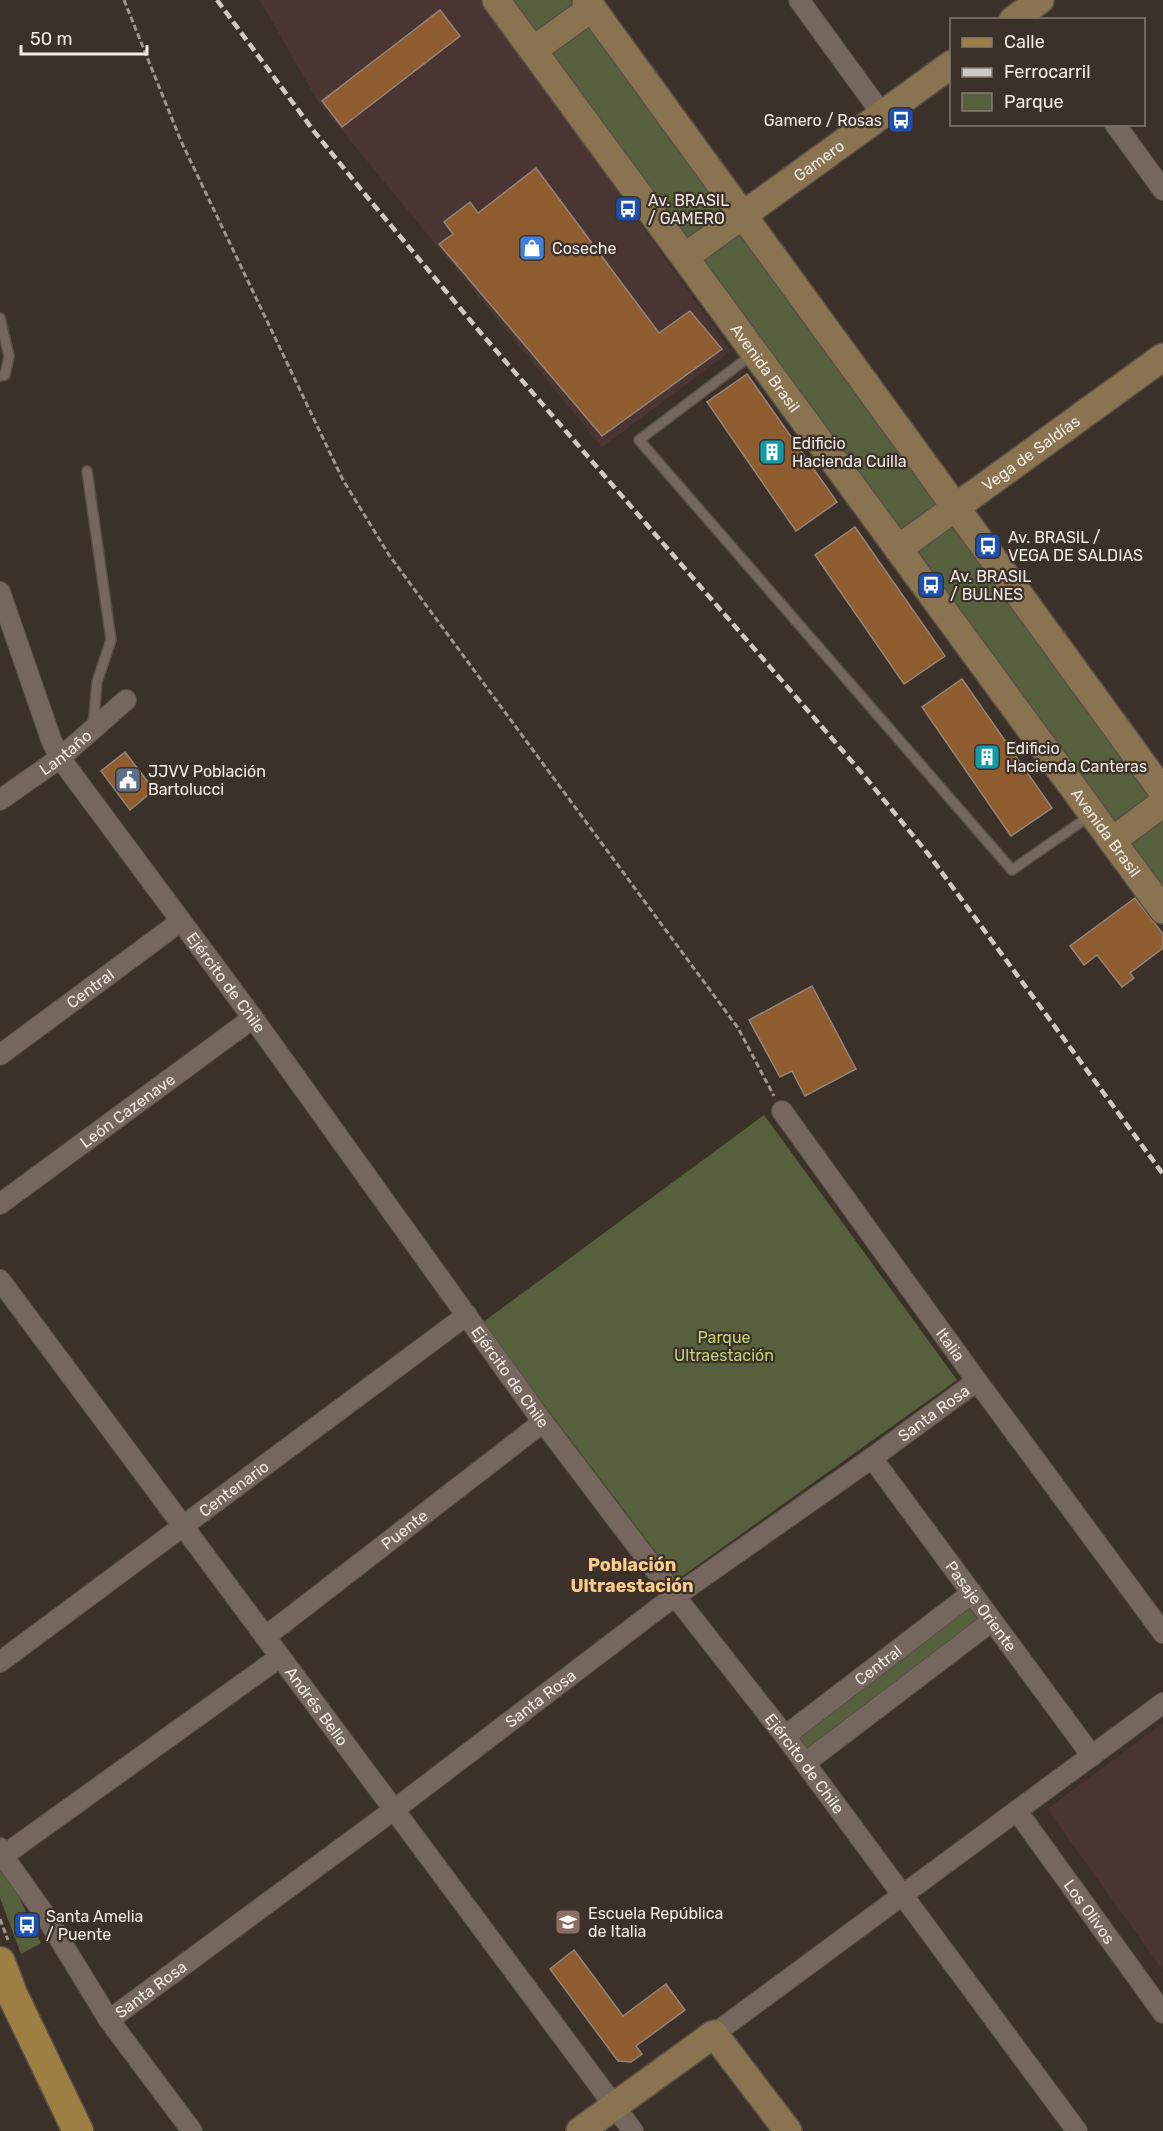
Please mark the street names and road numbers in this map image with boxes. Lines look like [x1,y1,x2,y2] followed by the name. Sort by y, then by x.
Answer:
[790,136,848,185] street label: Gamero
[726,320,804,416] street label: Avenida Brasil
[978,411,1084,495] street label: Vega de Saldías
[36,726,96,779] street label: Lantaño
[1067,785,1144,881] street label: Avenida Brasil
[183,929,270,1037] street label: Ejército de Chile
[63,965,118,1013] street label: Central
[76,1070,179,1152] street label: León Cazenave
[467,1323,553,1432] street label: Ejército de Chile
[932,1325,968,1365] street label: Italia
[894,1381,973,1446] street label: Santa Rosa
[195,1457,273,1521] street label: Centenario
[377,1506,432,1554] street label: Puente
[941,1557,1021,1655] street label: Pasaje Oriente
[851,1641,906,1689] street label: Central
[281,1663,352,1750] street label: Andrés Bello
[501,1666,580,1732] street label: Santa Rosa
[761,1710,848,1818] street label: Ejército de Chile
[1060,1876,1119,1948] street label: Los Olivos
[112,1957,191,2022] street label: Santa Rosa

